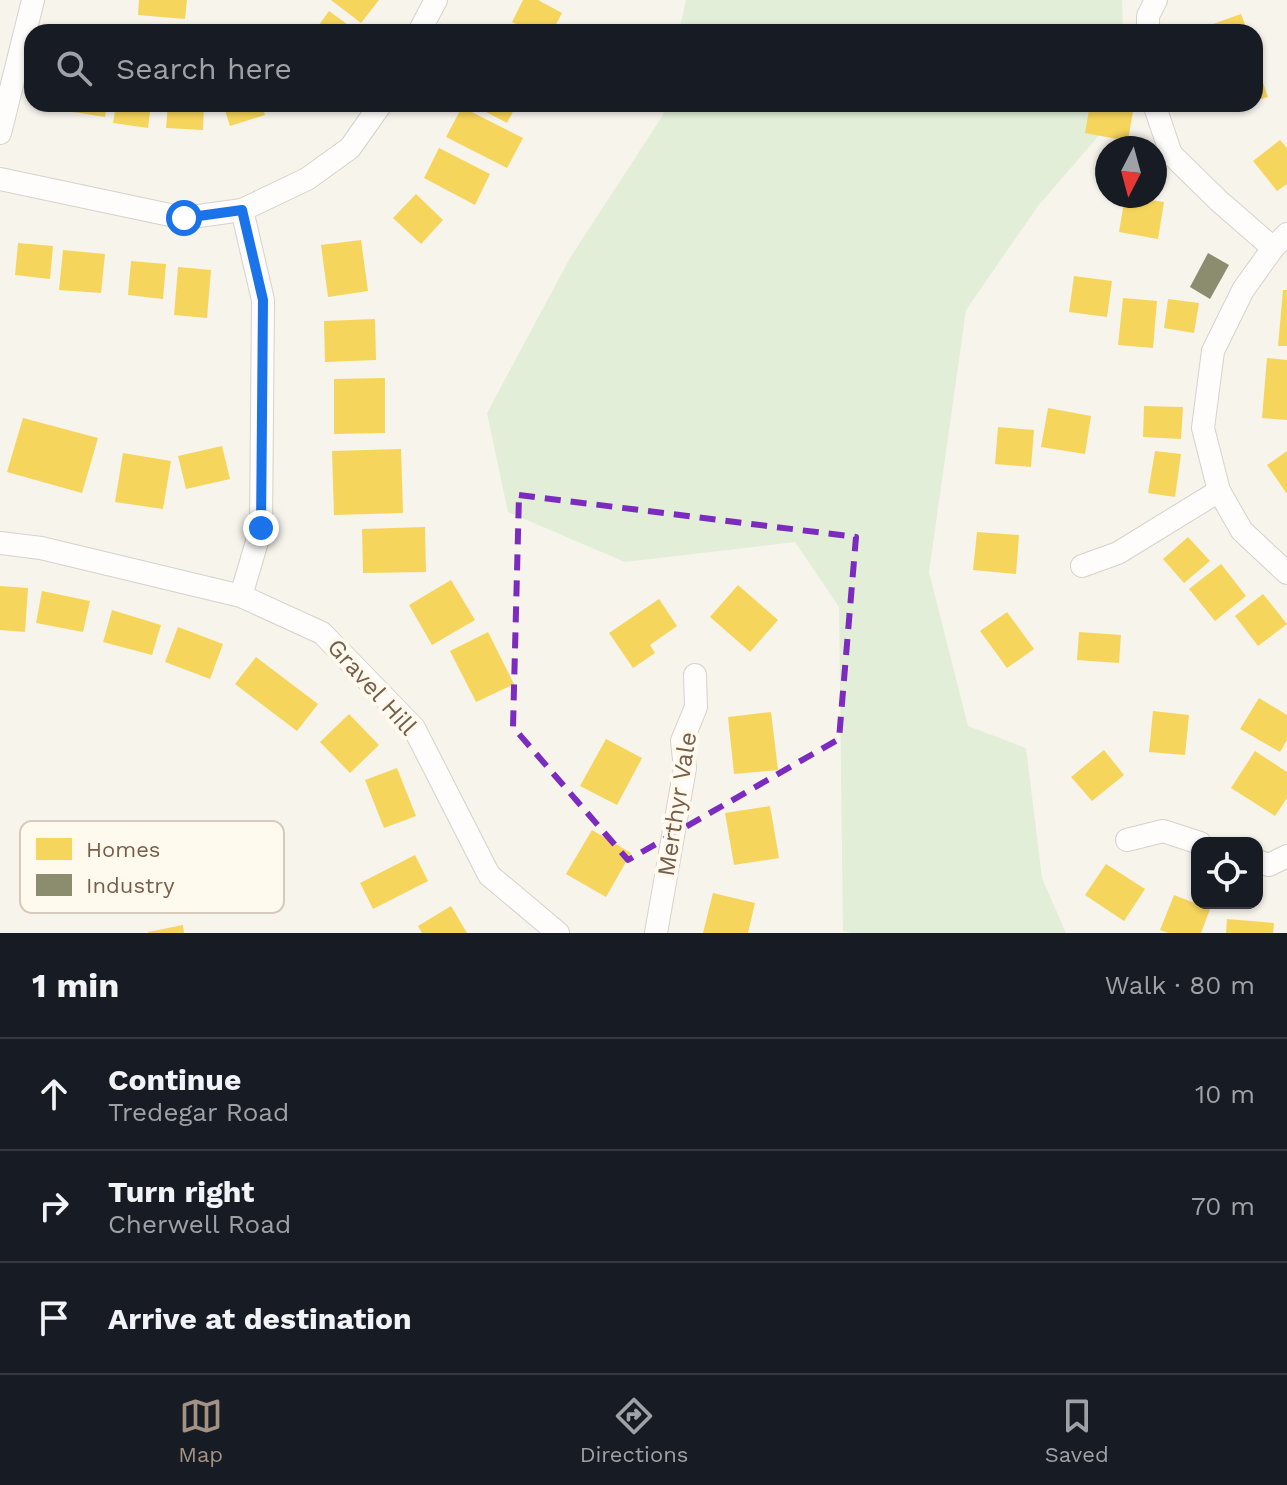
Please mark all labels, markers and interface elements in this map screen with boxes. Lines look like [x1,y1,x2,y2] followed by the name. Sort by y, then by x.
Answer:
[24,24,1263,112] search box
[52,46,96,90] icon: search
[116,51,292,86] text: Search here
[1095,136,1167,208] north arrow
[166,200,202,236] route start
[243,510,279,546] route end
[322,633,423,741] street label: Gravel Hill
[652,730,702,878] street label: Merthyr Vale
[20,821,284,913] legend
[86,837,160,862] text: Homes
[1191,837,1263,909] map controls
[1191,837,1263,909] button: locate
[86,873,175,898] text: Industry
[32,965,119,1005] text: 1 min
[1105,970,1255,1000] text: Walk · 80 m
[108,1062,241,1097] text: Continue
[32,1072,76,1116] icon: ahead
[1195,1079,1255,1109] text: 10 m
[108,1097,289,1127] text: Tredegar Road
[108,1174,254,1209] text: Turn right
[32,1184,76,1228] icon: right
[1191,1191,1255,1221] text: 70 m
[108,1209,291,1239] text: Cherwell Road
[32,1296,76,1340] icon: arrive
[108,1301,412,1336] text: Arrive at destination
[178,1394,223,1467] tab: Map
[580,1394,688,1467] tab: Directions
[1045,1394,1109,1467] tab: Saved

